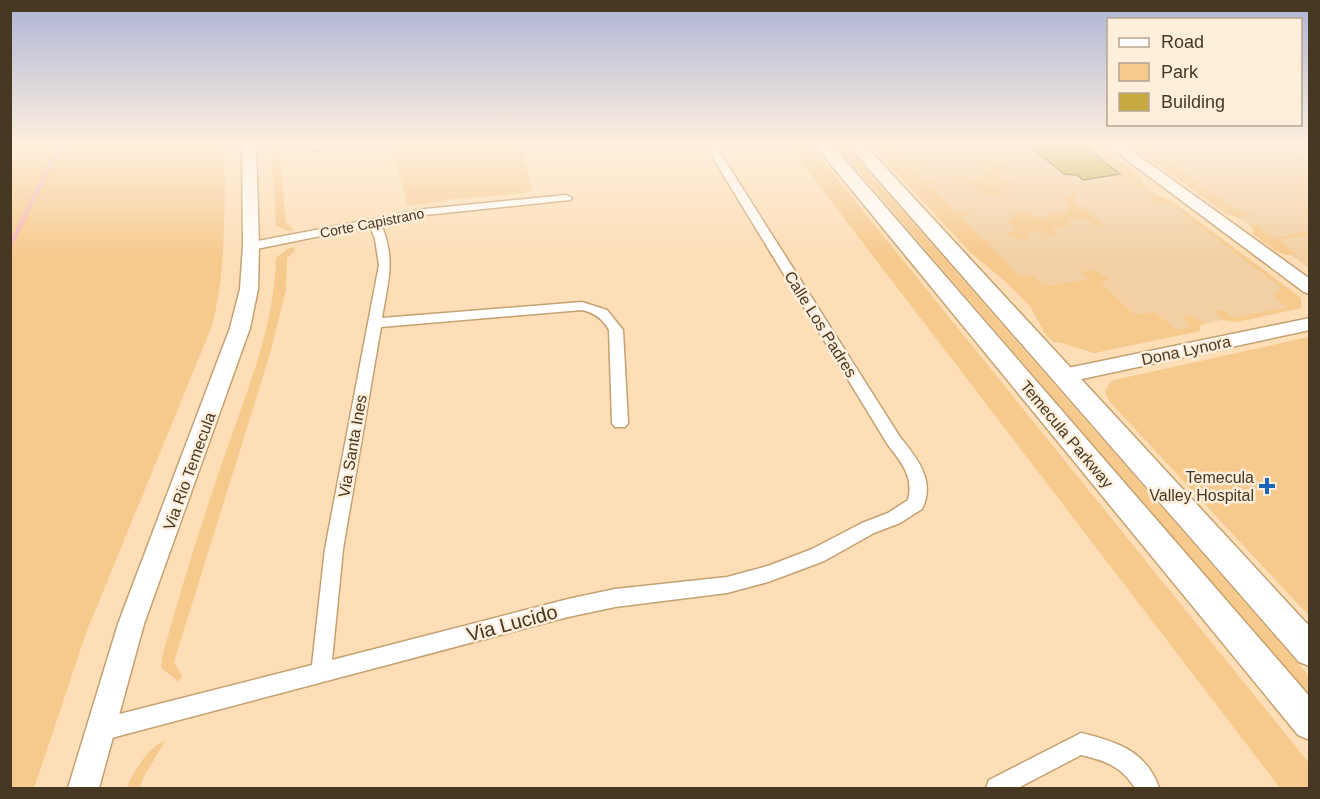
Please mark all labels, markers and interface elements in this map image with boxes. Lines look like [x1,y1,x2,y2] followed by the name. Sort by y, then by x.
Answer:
[1107,18,1302,126] legend
[1161,32,1204,52] text: Road
[1161,62,1199,82] text: Park
[1161,92,1225,112] text: Building
[319,205,426,241] street label: Corte Capistrano
[781,268,860,380] street label: Calle Los Padres
[1140,333,1232,368] street label: Dona Lynora
[1017,377,1116,491] street label: Temecula Parkway
[335,394,370,499] street label: Via Santa Ines
[160,410,219,532] street label: Via Rio Temecula
[1149,469,1254,504] place label: Temecula Valley Hospital
[1258,477,1276,495] marker: Temecula Valley Hospital
[464,600,560,646] street label: Via Lucido

